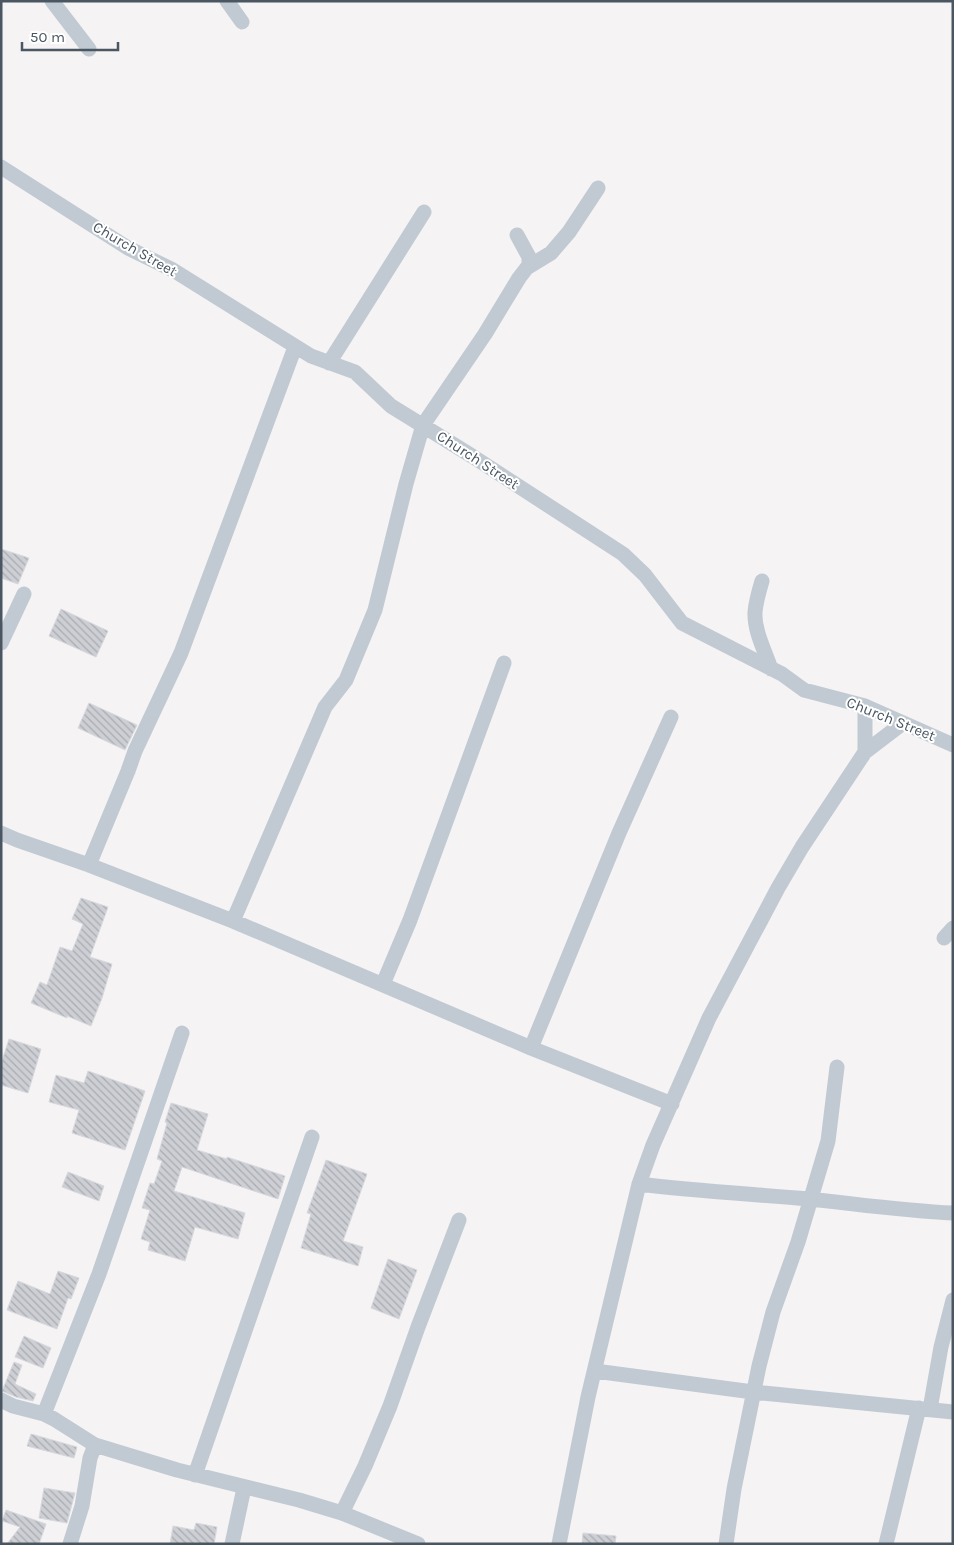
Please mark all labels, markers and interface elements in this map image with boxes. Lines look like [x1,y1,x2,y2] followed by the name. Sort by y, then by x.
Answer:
[22,20,119,52] scale bar
[30,28,65,46] text: 50 m
[90,218,181,281] street label: Church Street
[434,427,523,493] street label: Church Street
[844,693,938,745] street label: Church Street

